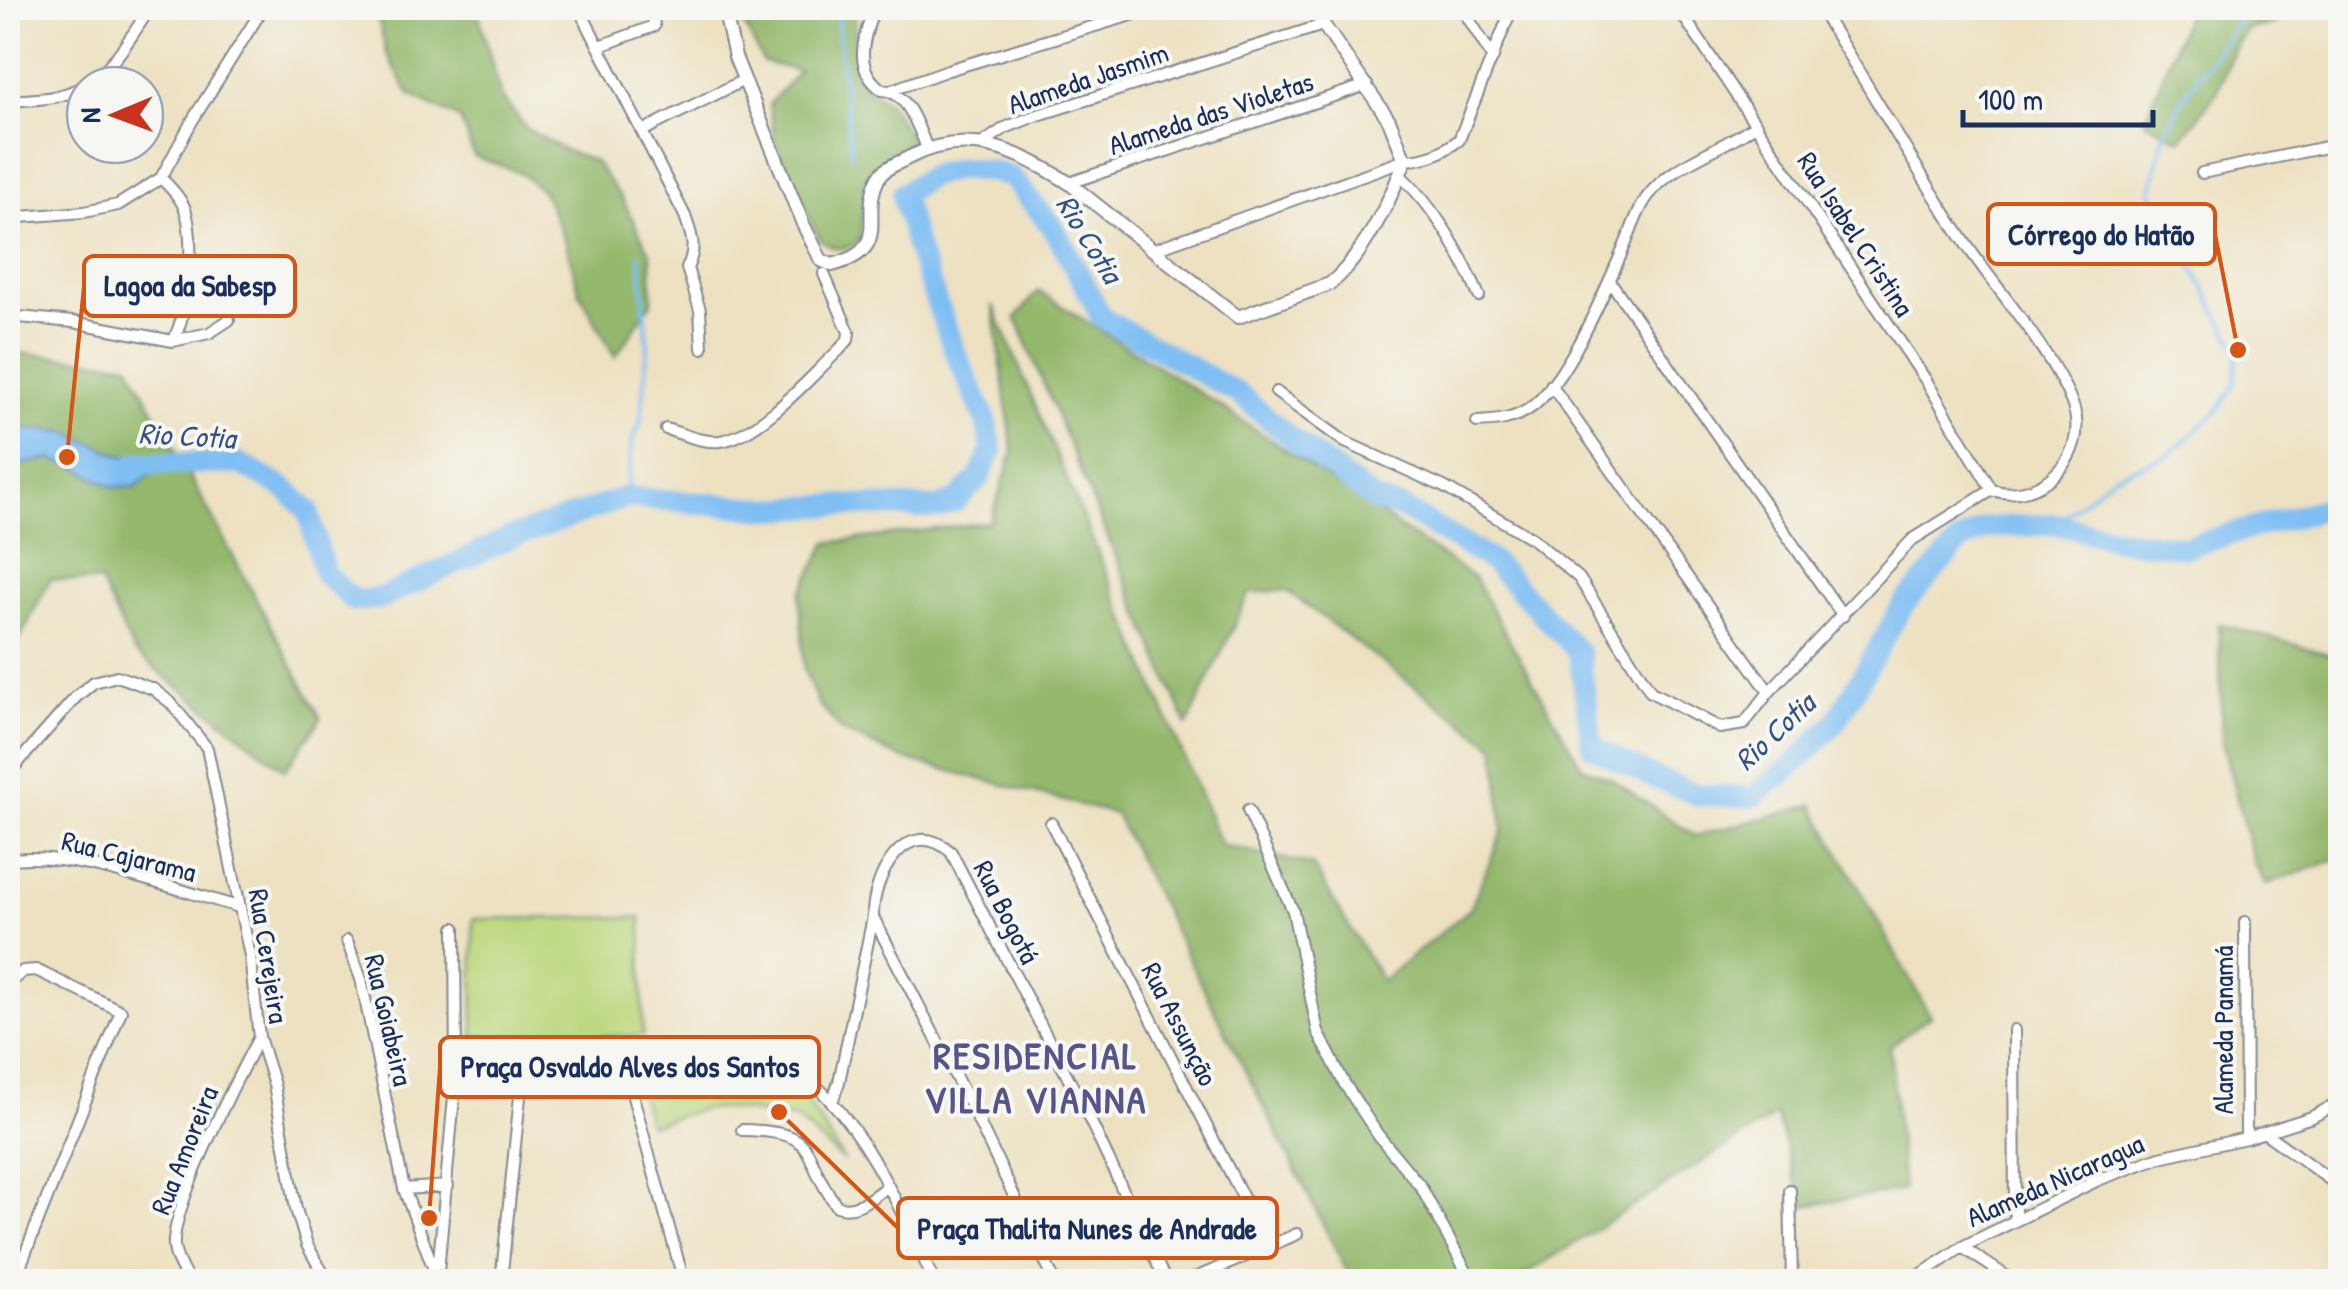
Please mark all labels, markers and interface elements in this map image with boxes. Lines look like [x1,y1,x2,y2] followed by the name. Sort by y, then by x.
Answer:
[1003,33,1173,123] street label: Alameda Jasmim
[1104,62,1318,164] street label: Alameda das Violetas
[65,65,165,165] north arrow
[1963,65,2153,127] scale bar
[1978,79,2043,119] text: 100 m
[71,108,109,123] text: N
[1789,144,1923,324] street label: Rua Isabel Cristina
[1047,187,1134,293] water label: Rio Cotia
[1988,204,2215,264] callout: Córrego do Hatão
[2008,214,2194,255] text: Córrego do Hatão
[84,256,295,316] callout: Lagoa da Sabesp
[104,265,276,306] text: Lagoa da Sabesp
[138,412,240,458] water label: Rio Cotia
[1725,681,1826,779] water label: Rio Cotia
[58,821,200,891] street label: Rua Cajarama
[965,854,1049,970] street label: Rua Bogotá
[240,886,298,1026] street label: Rua Cerejeira
[2204,946,2242,1114] street label: Alameda Panamá
[355,950,423,1090] street label: Rua Goiabeira
[1133,956,1227,1092] street label: Rua Assunção
[924,1029,1148,1125] district label: RESIDENCIAL VILLA VIANNA
[440,1037,819,1097] callout: Praça Osvaldo Alves dos Santos
[461,1046,800,1086] text: Praça Osvaldo Alves dos Santos
[141,1080,227,1220] street label: Rua Amoreira
[1960,1124,2150,1236] street label: Alameda Nicaragua
[898,1198,1277,1258] callout: Praça Thalita Nunes de Andrade
[917,1208,1257,1248] text: Praça Thalita Nunes de Andrade

